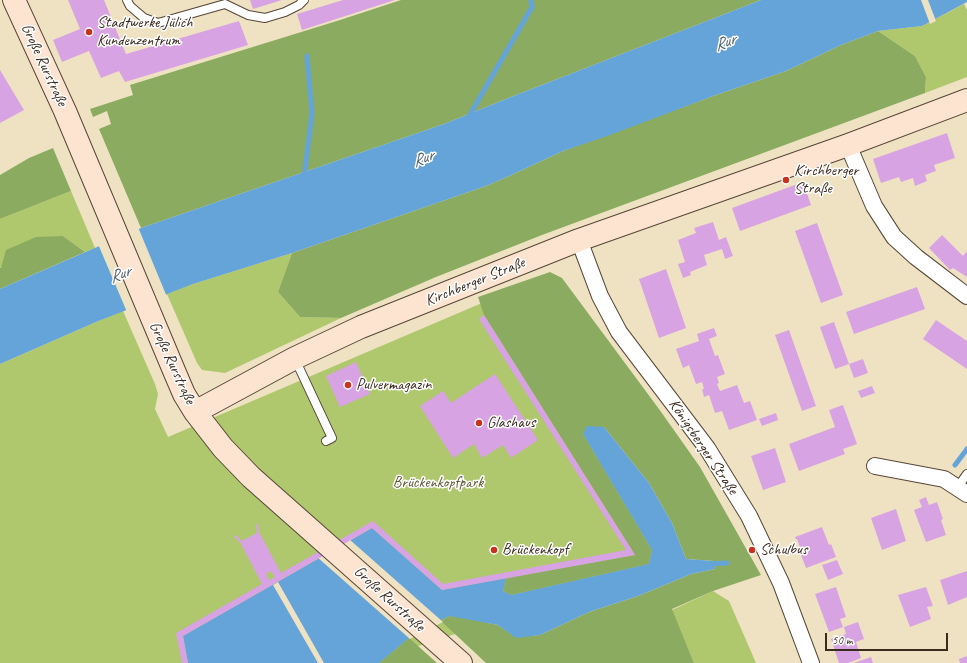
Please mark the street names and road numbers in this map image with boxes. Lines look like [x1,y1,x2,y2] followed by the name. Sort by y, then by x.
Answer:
[17,21,71,109] street label: Große Rurstraße
[422,253,528,311] street label: Kirchberger Straße
[145,319,199,407] street label: Große Rurstraße
[664,396,742,498] street label: Königsberger Straße
[350,562,428,636] street label: Große Rurstraße

